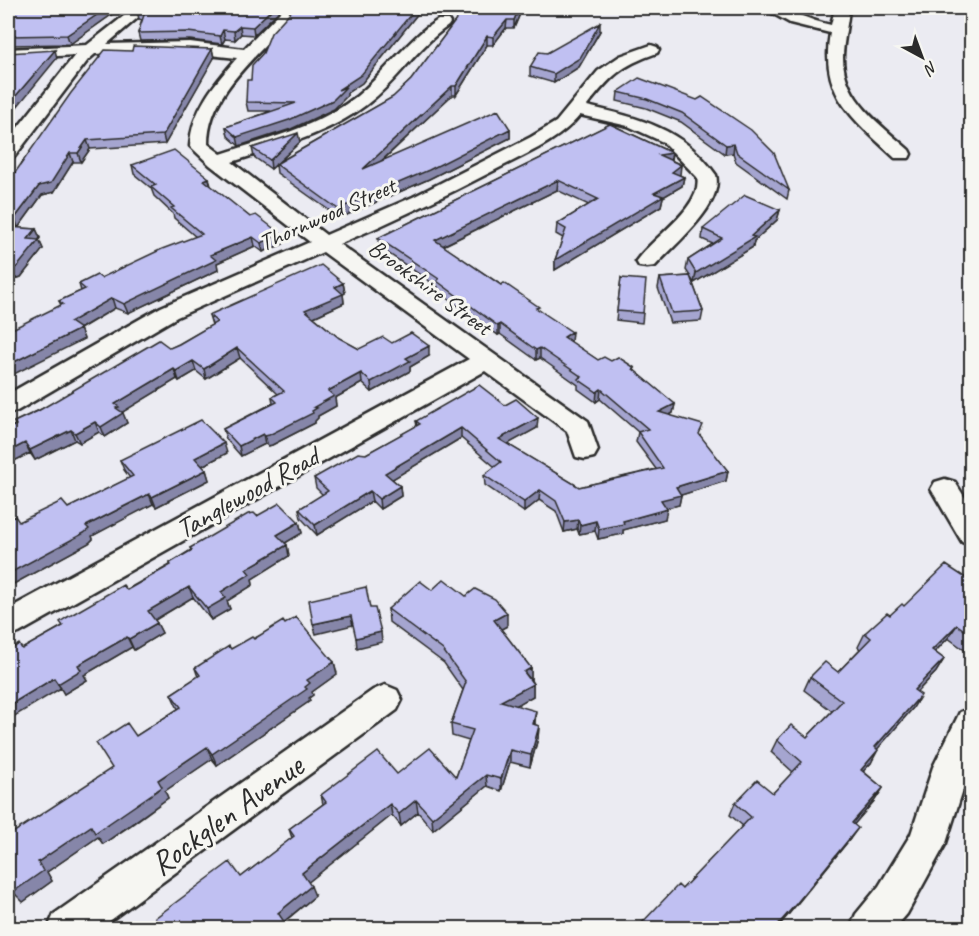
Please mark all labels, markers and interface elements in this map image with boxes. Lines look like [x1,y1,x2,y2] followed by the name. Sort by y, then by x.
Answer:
[892,27,952,87] north arrow
[919,57,941,80] text: N
[254,170,402,258] street label: Thornwood Street
[363,232,499,343] street label: Brookshire Street
[170,437,328,546] street label: Tanglewood Road
[142,744,313,885] street label: Rockglen Avenue

